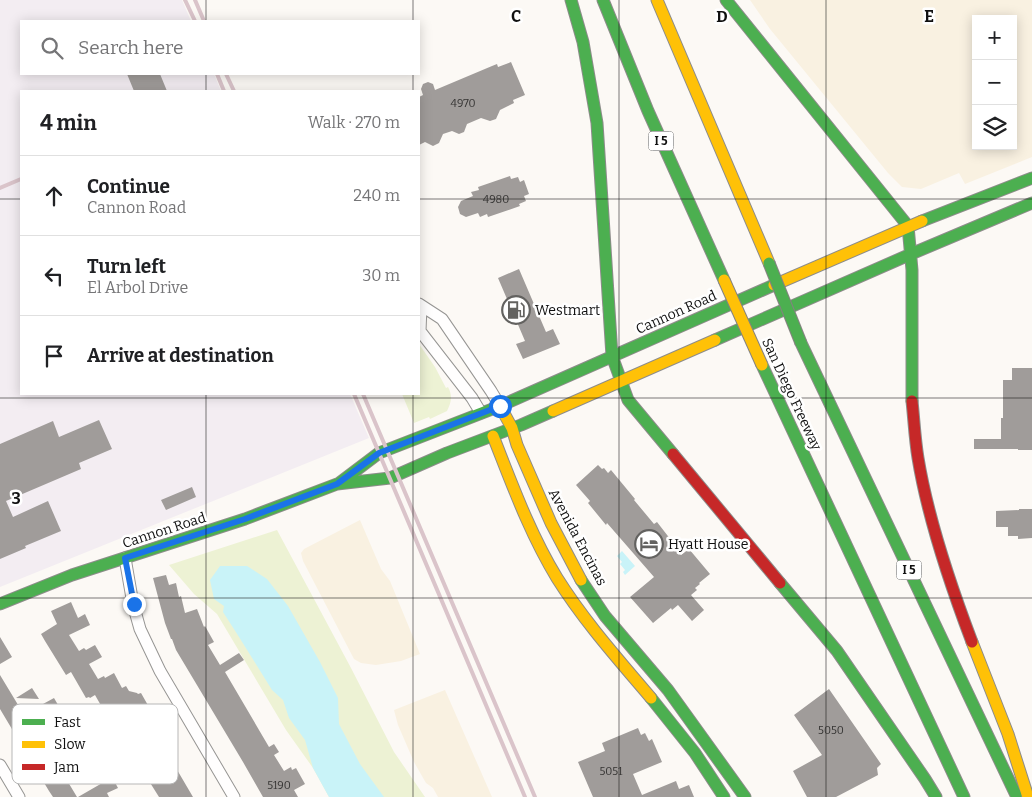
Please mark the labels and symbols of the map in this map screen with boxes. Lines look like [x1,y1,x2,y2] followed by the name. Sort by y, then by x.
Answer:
[511,7,521,26] text: C
[716,7,728,26] text: D
[924,7,934,26] text: E
[450,97,476,110] house number: 4970
[648,132,674,150] road number: I 5
[483,193,509,206] house number: 4980
[633,287,719,338] street label: Cannon Road
[501,295,531,325] fuel station icon: Westmart
[535,302,600,319] place label: Westmart
[758,335,825,453] street label: San Diego Freeway
[489,395,512,418] route start
[545,486,610,589] street label: Avenida Encinas
[11,489,21,508] text: 3
[120,509,208,552] street label: Cannon Road
[634,529,664,559] hotel icon: Hyatt House
[668,536,748,553] place label: Hyatt House
[896,560,922,580] road number: I 5
[123,593,146,616] route end
[12,704,178,784] legend
[54,714,81,731] text: Fast
[818,724,844,737] house number: 5050
[54,736,86,753] text: Slow
[53,759,80,776] text: Jam
[599,765,623,778] house number: 5051
[267,779,291,792] house number: 5190

